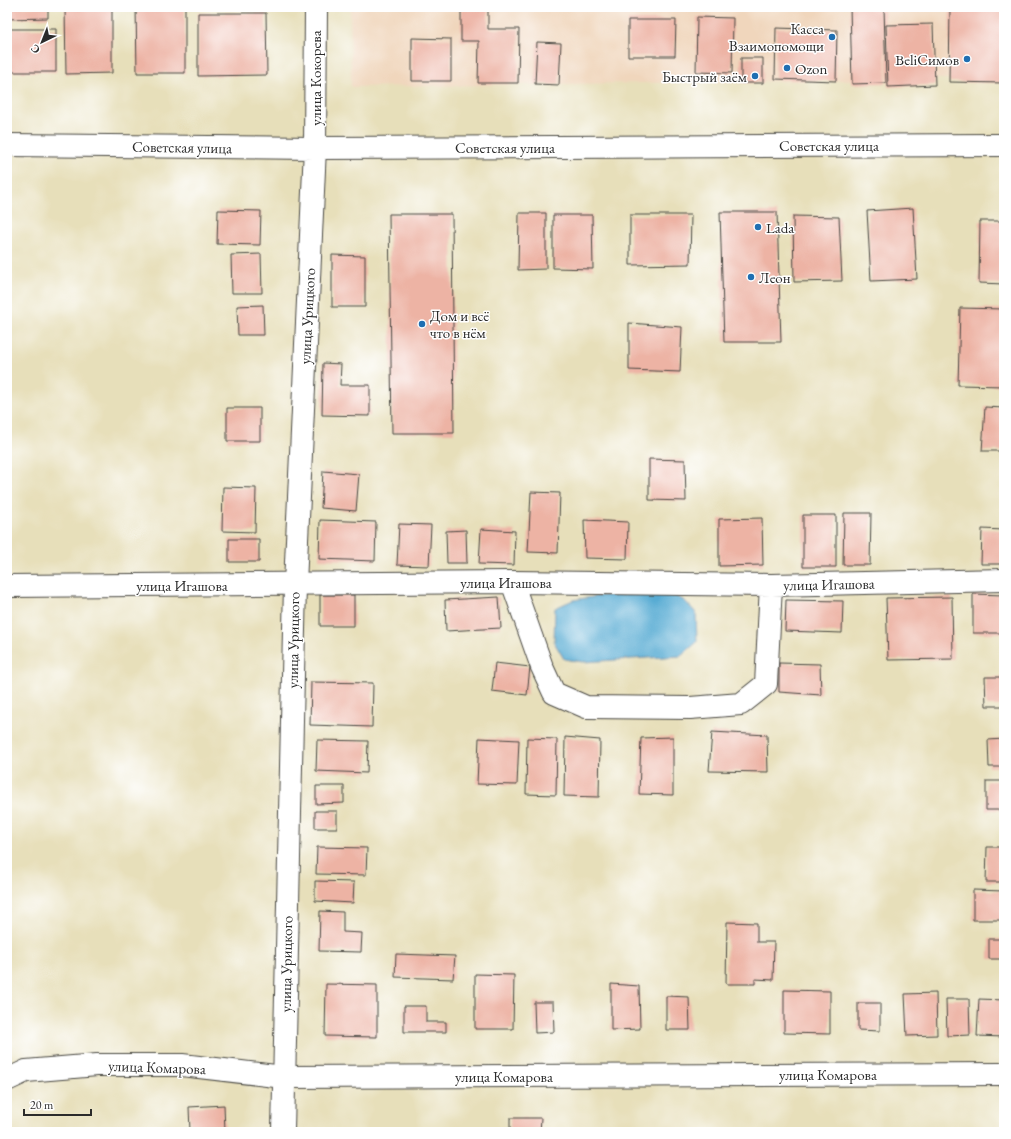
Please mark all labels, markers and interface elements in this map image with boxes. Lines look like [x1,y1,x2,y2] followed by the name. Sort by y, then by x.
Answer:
[729,19,824,55] place label: Касса Взаимопомощи
[22,22,62,62] north arrow
[306,30,325,126] street label: улица Кокорева
[827,32,837,42] marker: Касса Взаимопомощи
[27,41,43,57] text: С
[895,50,959,69] place label: BeliСимов
[962,54,972,64] marker: BeliСимов
[795,59,828,78] place label: Ozon
[782,63,792,73] marker: Ozon
[662,67,748,86] place label: Быстрый заём
[750,71,760,81] marker: Быстрый заём
[779,136,879,155] street label: Советская улица
[132,137,232,157] street label: Советская улица
[455,138,555,157] street label: Советская улица
[766,218,794,237] place label: Lada
[753,222,763,232] marker: Lada
[295,267,319,365] street label: улица Урицкого
[759,268,791,287] place label: Леон
[746,272,756,282] marker: Леон
[430,306,489,342] place label: Дом и всё что в нём
[417,319,427,329] marker: Дом и всё что в нём
[460,573,552,592] street label: улица Игашова
[783,574,875,594] street label: улица Игашова
[136,576,228,595] street label: улица Игашова
[283,591,303,689] street label: улица Урицкого
[276,915,296,1013] street label: улица Урицкого
[108,1056,206,1078] street label: улица Комарова
[779,1065,877,1084] street label: улица Комарова
[455,1067,553,1086] street label: улица Комарова
[24,1091,91,1117] scale bar
[30,1097,54,1113] text: 20 m

